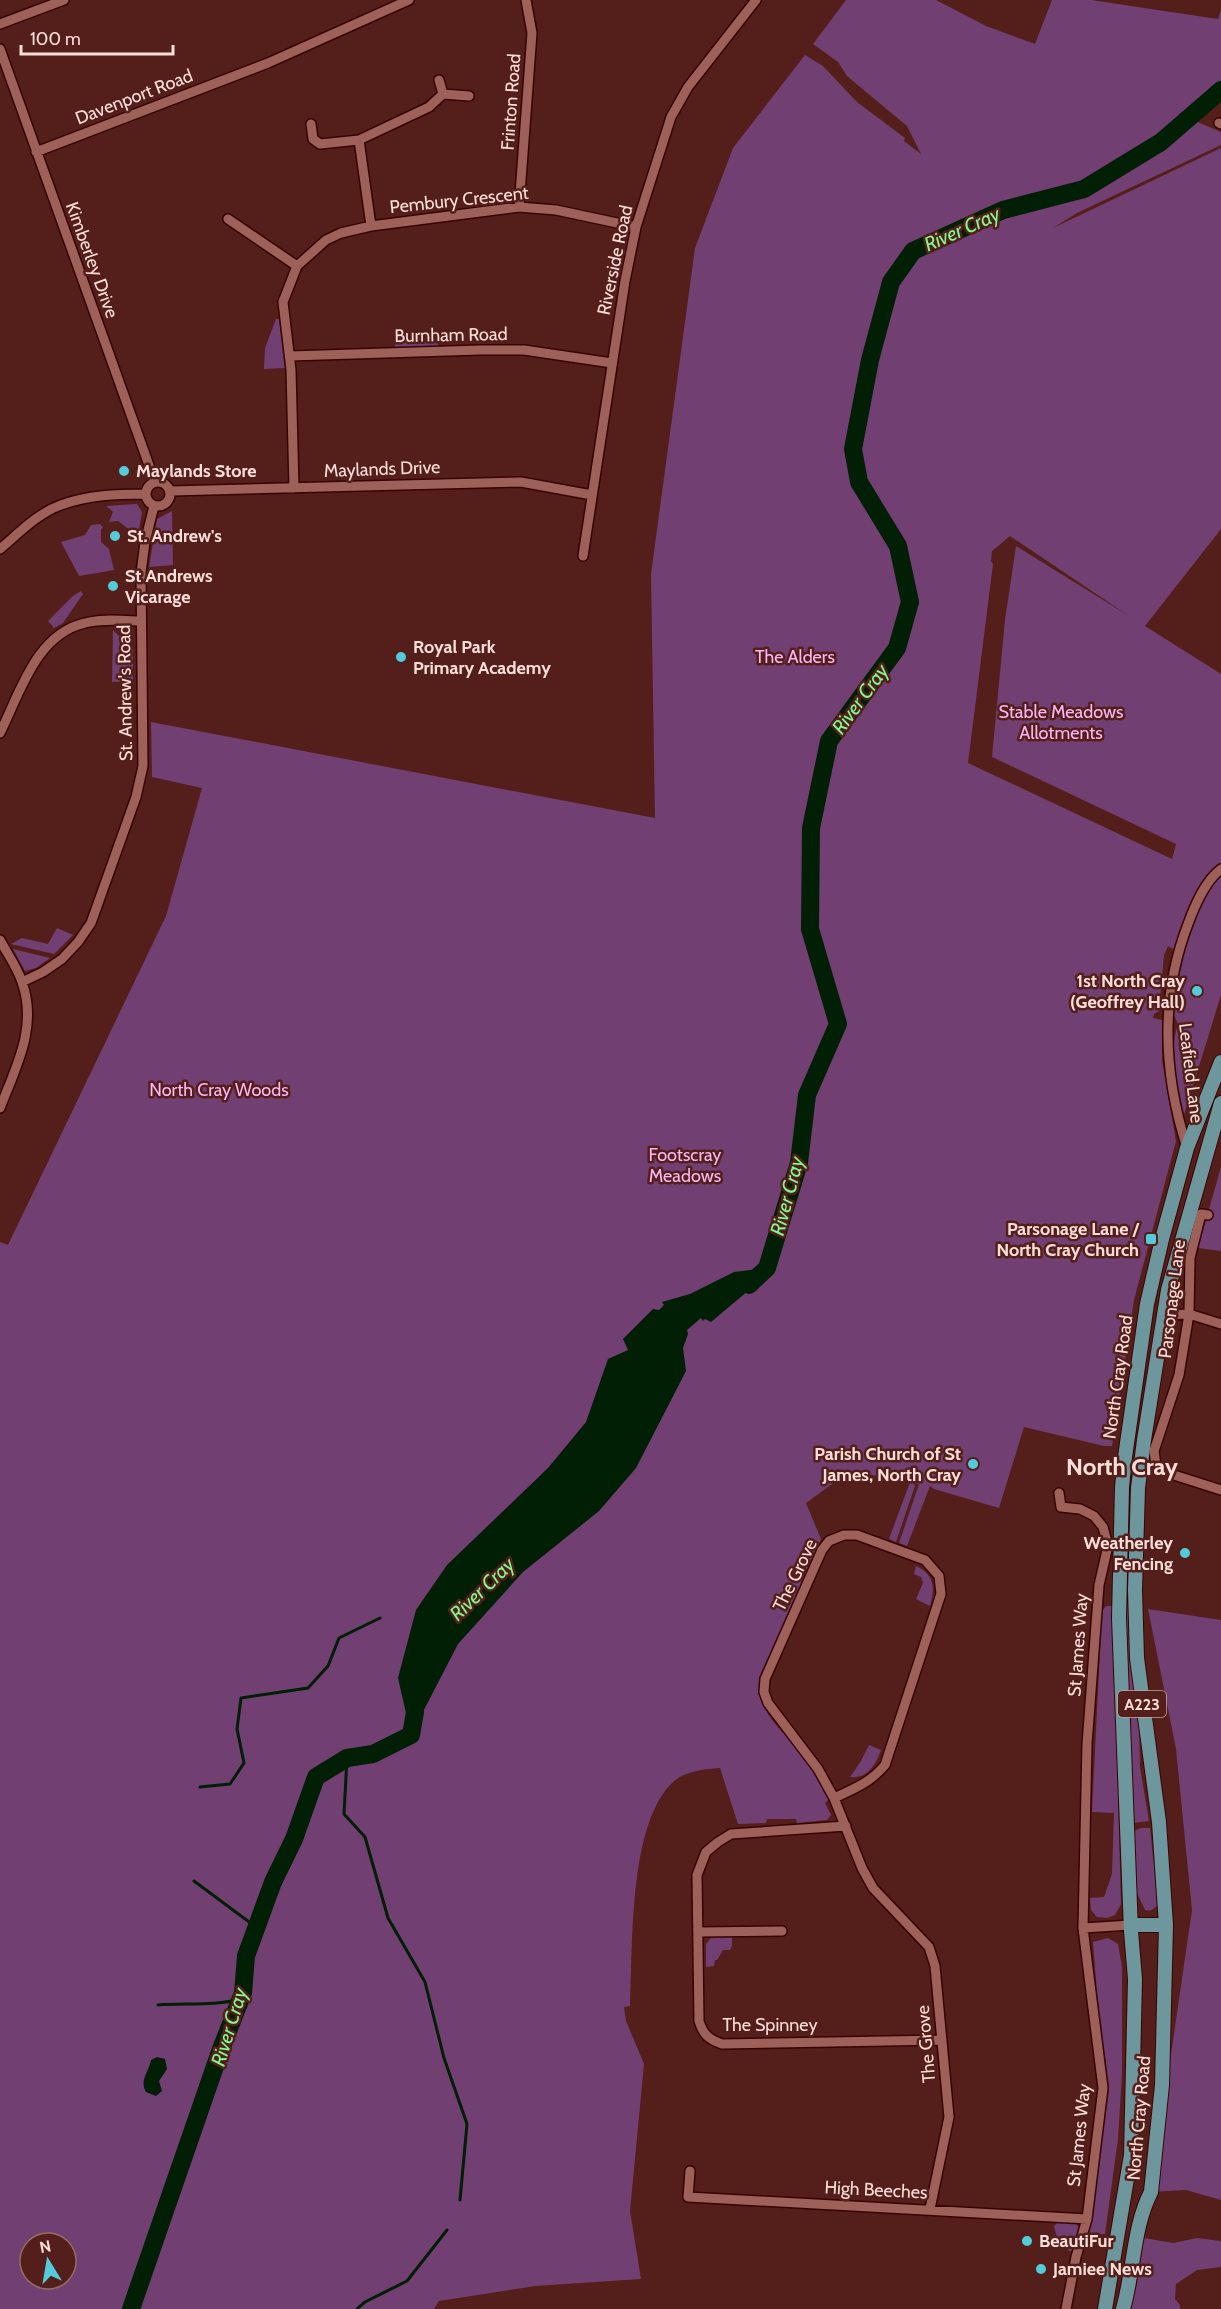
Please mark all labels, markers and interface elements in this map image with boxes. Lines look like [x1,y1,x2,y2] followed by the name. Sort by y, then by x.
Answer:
[21,18,172,56] scale bar
[30,28,81,50] text: 100 m
[497,53,525,151] street label: Frinton Road
[72,65,196,129] street label: Davenport Road
[388,182,530,218] street label: Pembury Crescent
[61,199,123,321] street label: Kimberley Drive
[920,201,1004,256] water label: River Cray
[593,203,637,317] street label: Riverside Road
[394,323,508,347] street label: Burnham Road
[323,456,441,482] street label: Maylands Drive
[136,460,256,482] place label: Maylands Store
[117,464,131,478] marker: Maylands Store
[127,525,222,547] place label: St. Andrew's
[108,529,122,543] marker: St. Andrew's
[125,565,213,608] place label: St Andrews Vicarage
[106,579,120,593] marker: St Andrews Vicarage
[113,625,137,761] street label: St. Andrew's Road
[413,636,551,679] place label: Royal Park Primary Academy
[755,646,835,668] park label: The Alders
[394,650,408,664] marker: Royal Park Primary Academy
[827,659,894,739] water label: River Cray
[999,701,1123,744] park label: Stable Meadows Allotments
[1070,970,1185,1013] place label: 1st North Cray (Geoffrey Hall)
[1190,984,1204,998] marker: 1st North Cray (Geoffrey Hall)
[1174,1022,1208,1124] street label: Leafield Lane
[149,1079,289,1101] park label: North Cray Woods
[649,1144,721,1187] park label: Footscray Meadows
[765,1153,809,1238] water label: River Cray
[996,1218,1140,1261] place label: Parsonage Lane / North Cray Church
[1144,1232,1158,1246] marker: Parsonage Lane / North Cray Church
[1154,1238,1190,1360] street label: Parsonage Lane
[1098,1314,1138,1440] street label: North Cray Road
[814,1443,961,1486] place label: Parish Church of St James, North Cray
[1066,1452,1178,1481] district label: North Cray
[966,1457,980,1471] marker: Parish Church of St James, North Cray
[1084,1532,1173,1575] place label: Weatherley Fencing
[768,1535,822,1615] street label: The Grove
[1178,1546,1192,1560] marker: Weatherley Fencing
[445,1552,520,1626] water label: River Cray
[1063,1593,1093,1697] street label: St James Way
[1118,1691,1166,1717] road number: A223
[206,1984,253,2069] water label: River Cray
[912,2004,940,2084] street label: The Grove
[722,2014,818,2036] street label: The Spinney
[1123,2055,1155,2181] street label: North Cray Road
[1063,2082,1095,2188] street label: St James Way
[824,2176,928,2204] street label: High Beeches
[1039,2230,1113,2252] place label: BeautiFur
[18,2231,78,2291] north arrow
[1020,2234,1034,2248] marker: BeautiFur
[38,2236,53,2257] text: N
[1052,2258,1152,2280] place label: Jamiee News
[1034,2262,1048,2276] marker: Jamiee News

